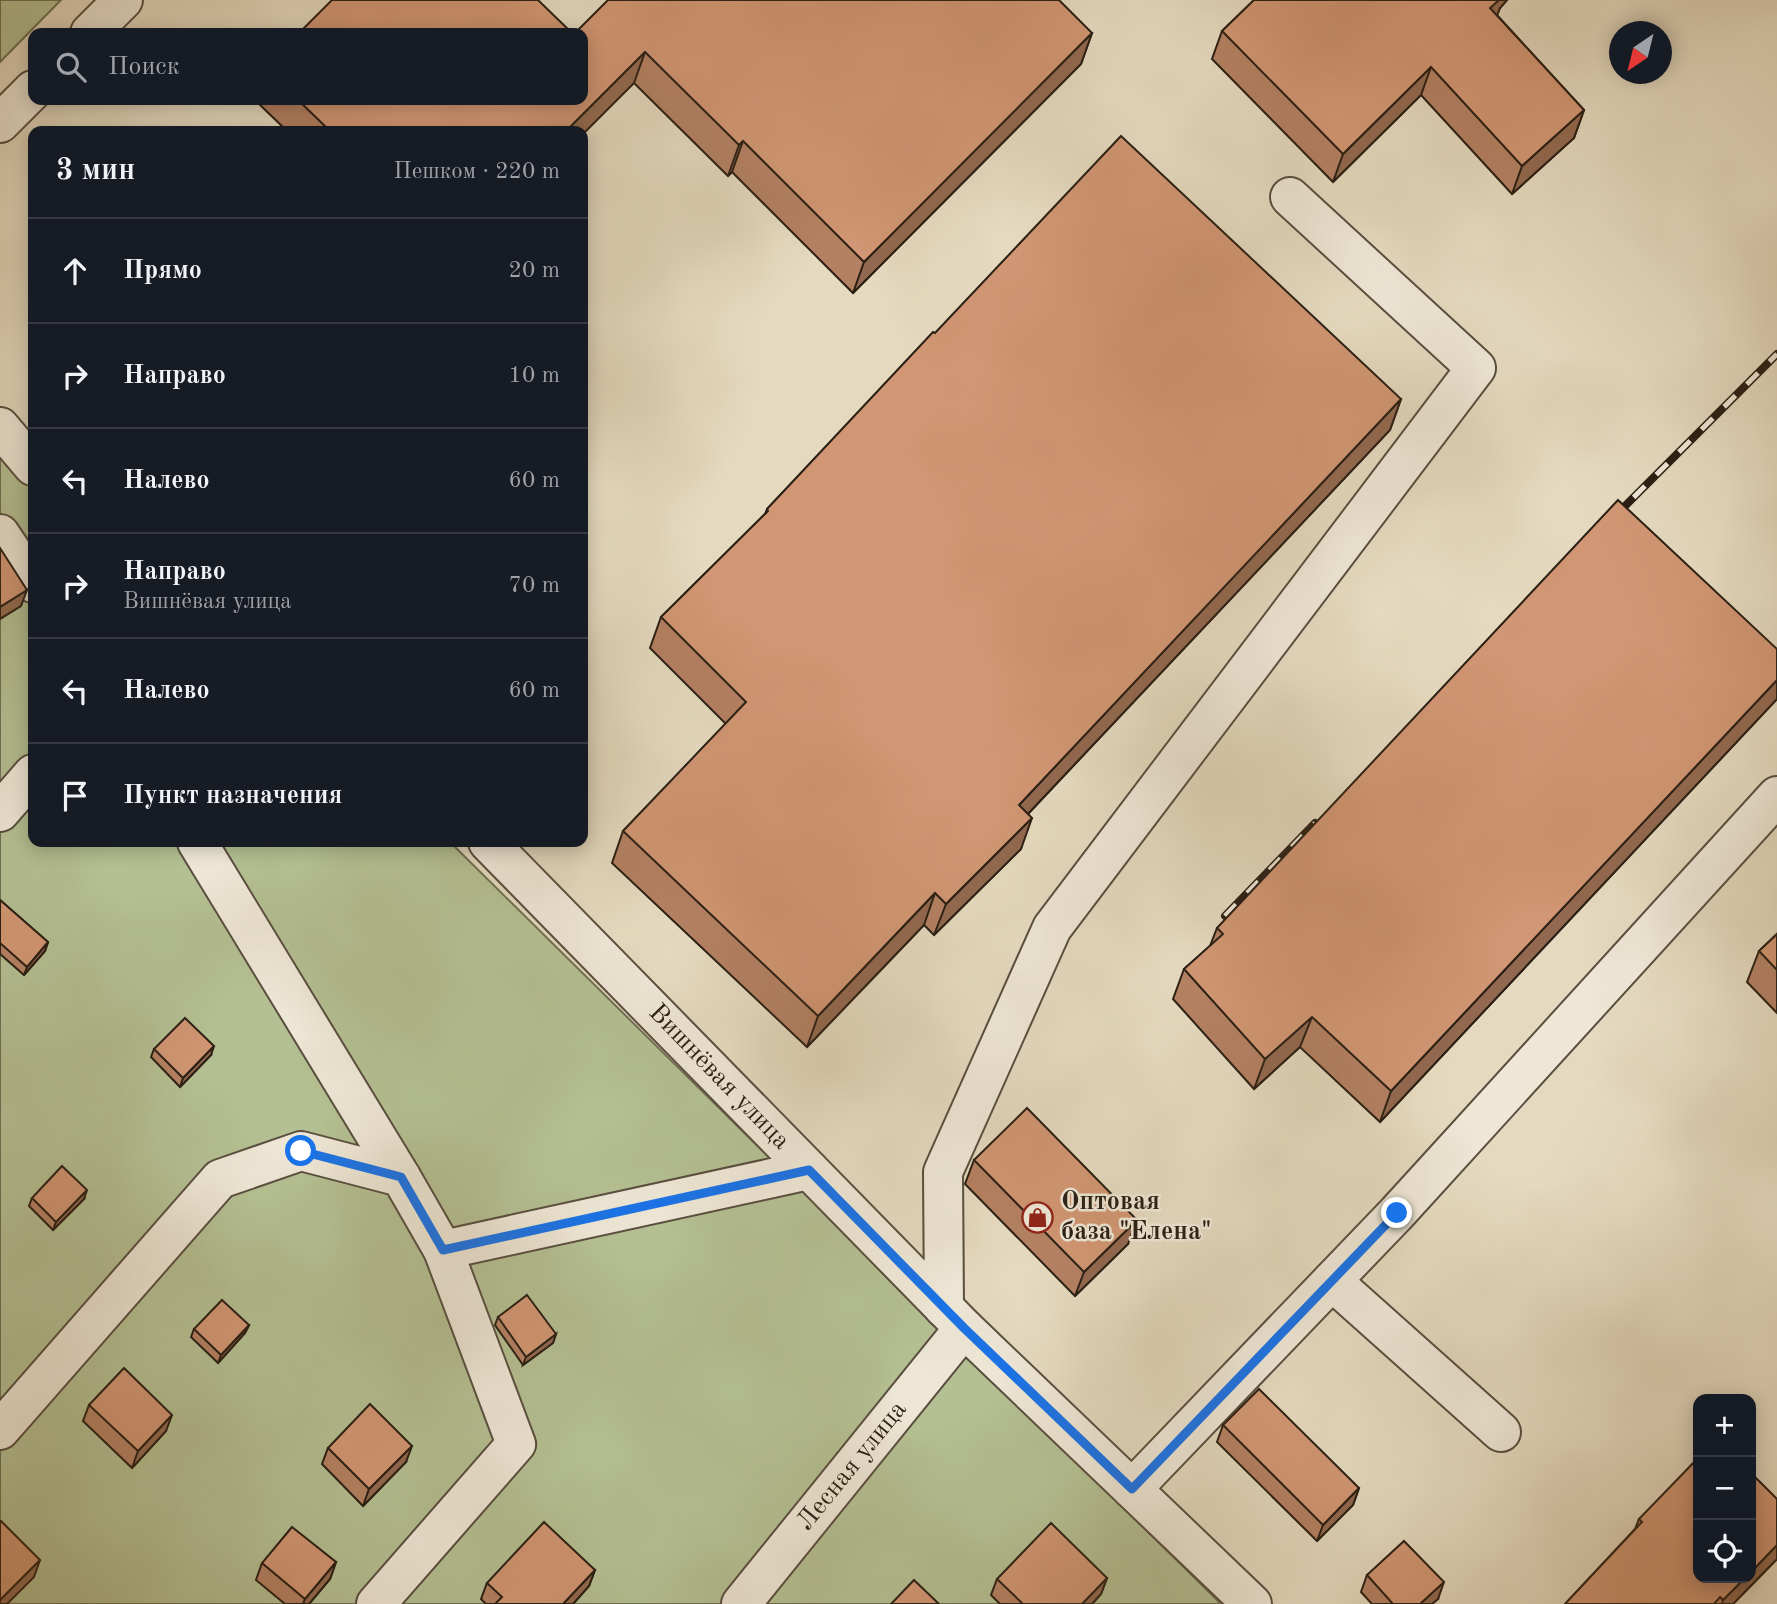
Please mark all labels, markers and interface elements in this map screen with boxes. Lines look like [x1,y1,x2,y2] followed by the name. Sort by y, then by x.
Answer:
[1609,21,1672,84] north arrow
[28,28,588,105] search box
[52,48,90,86] icon: search
[108,54,180,80] text: Поиск
[56,156,135,186] text: 3 мин
[394,160,560,183] text: Пешком · 220 m
[56,252,94,290] icon: ahead
[123,258,202,284] text: Прямо
[509,259,560,282] text: 20 m
[56,357,94,395] icon: right
[123,363,226,389] text: Направо
[509,364,560,387] text: 10 m
[56,462,94,500] icon: left
[123,468,210,494] text: Налево
[509,469,560,492] text: 60 m
[123,559,226,585] text: Направо
[56,567,94,605] icon: right
[509,574,560,597] text: 70 m
[123,590,292,613] text: Вишнёвая улица
[56,672,94,710] icon: left
[123,678,210,704] text: Налево
[509,679,560,702] text: 60 m
[56,777,94,815] icon: arrive
[123,783,342,809] text: Пункт назначения
[643,999,795,1155] street label: Вишнёвая улица
[285,1135,316,1166] route start
[1061,1189,1211,1245] place label: Оптовая база "Елена"
[1381,1197,1412,1228] route end
[1021,1200,1055,1234] shop icon: Оптовая база "Елена"
[1693,1394,1756,1583] map controls
[1693,1394,1756,1457] button: +
[792,1396,912,1536] street label: Лесная улица
[1693,1457,1756,1520] button: −
[1693,1520,1756,1583] button: locate

